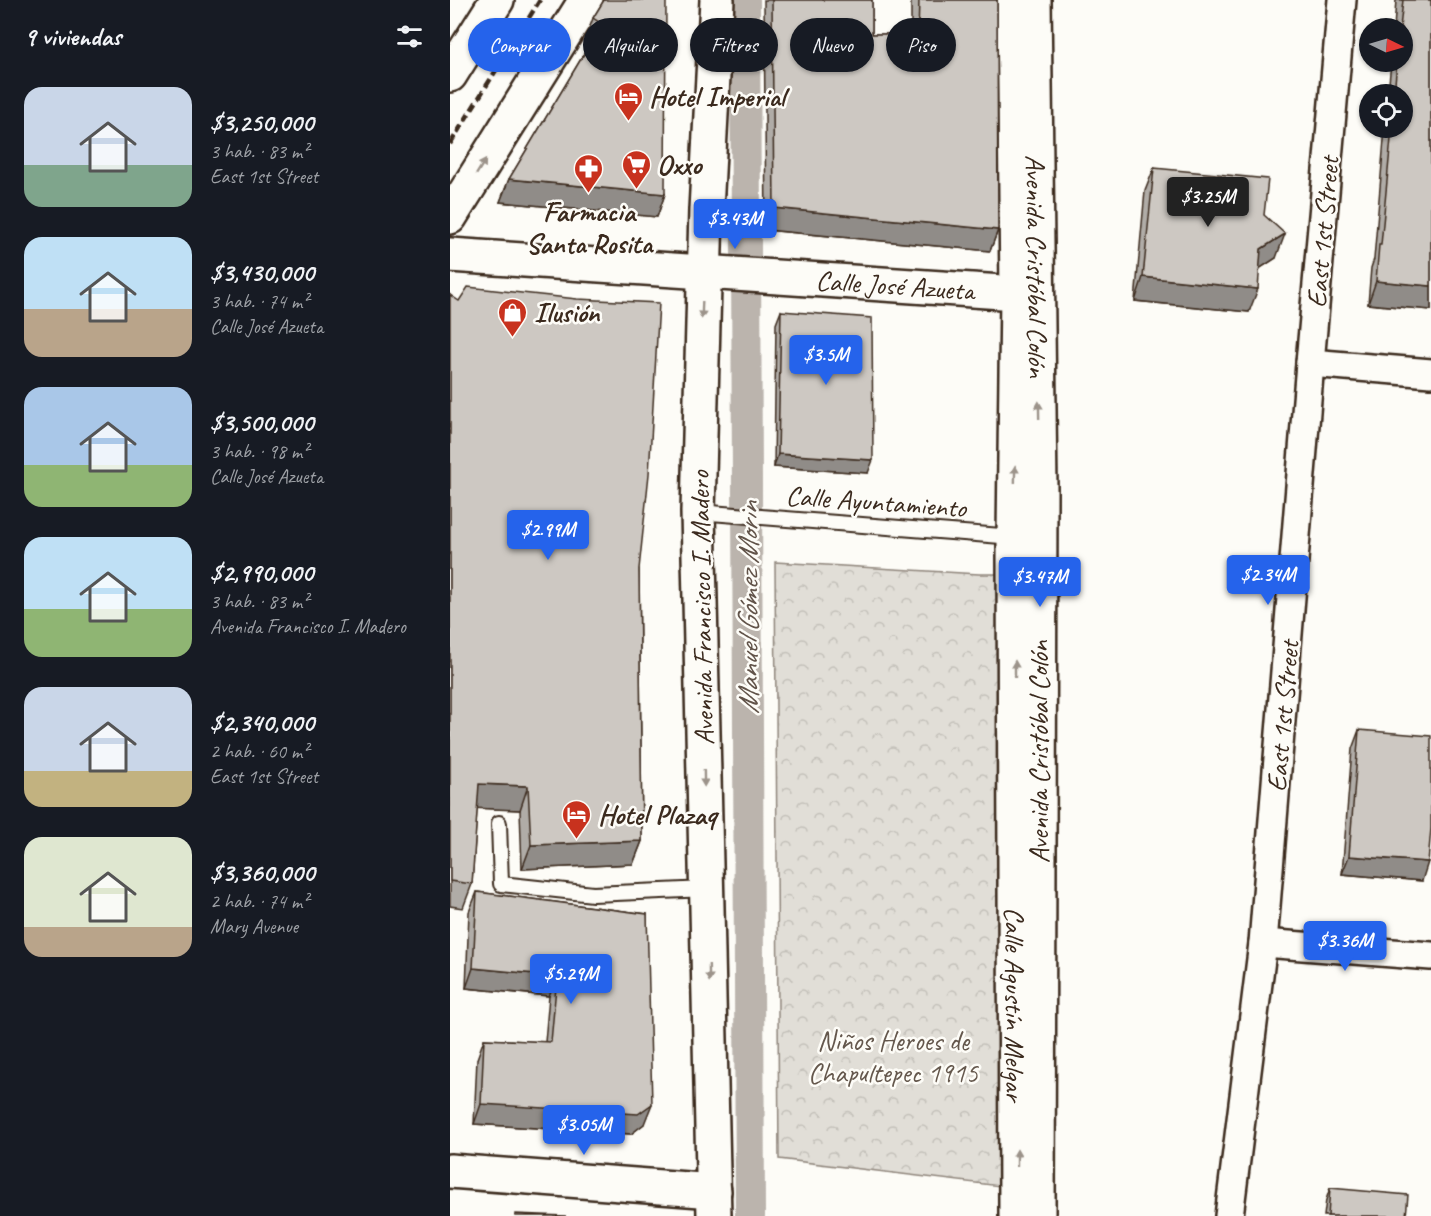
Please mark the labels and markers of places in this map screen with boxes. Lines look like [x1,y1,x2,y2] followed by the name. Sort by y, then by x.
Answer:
[649,79,790,114] place label: Hotel Imperial
[612,80,644,122] hotel icon: Hotel Imperial
[657,147,703,182] place label: Oxxo
[620,148,652,190] supermarket icon: Oxxo
[573,152,605,194] pharmacy icon: Farmacia Santa Rosita
[1159,177,1257,228] pin: $3.25M
[526,194,655,261] place label: Farmacia Santa Rosita
[686,199,784,250] pin: $3.43M
[534,295,601,330] place label: Ilusión
[497,296,529,338] shop icon: Ilusión
[784,335,868,386] pin: $3.5M
[499,510,597,561] pin: $2.99M
[1219,555,1317,606] pin: $2.34M
[991,557,1089,608] pin: $3.47M
[598,797,720,832] place label: Hotel Plazaq
[561,798,593,840] hotel icon: Hotel Plazaq
[1296,921,1394,972] pin: $3.36M
[522,954,620,1005] pin: $5.29M
[535,1105,633,1156] pin: $3.05M

